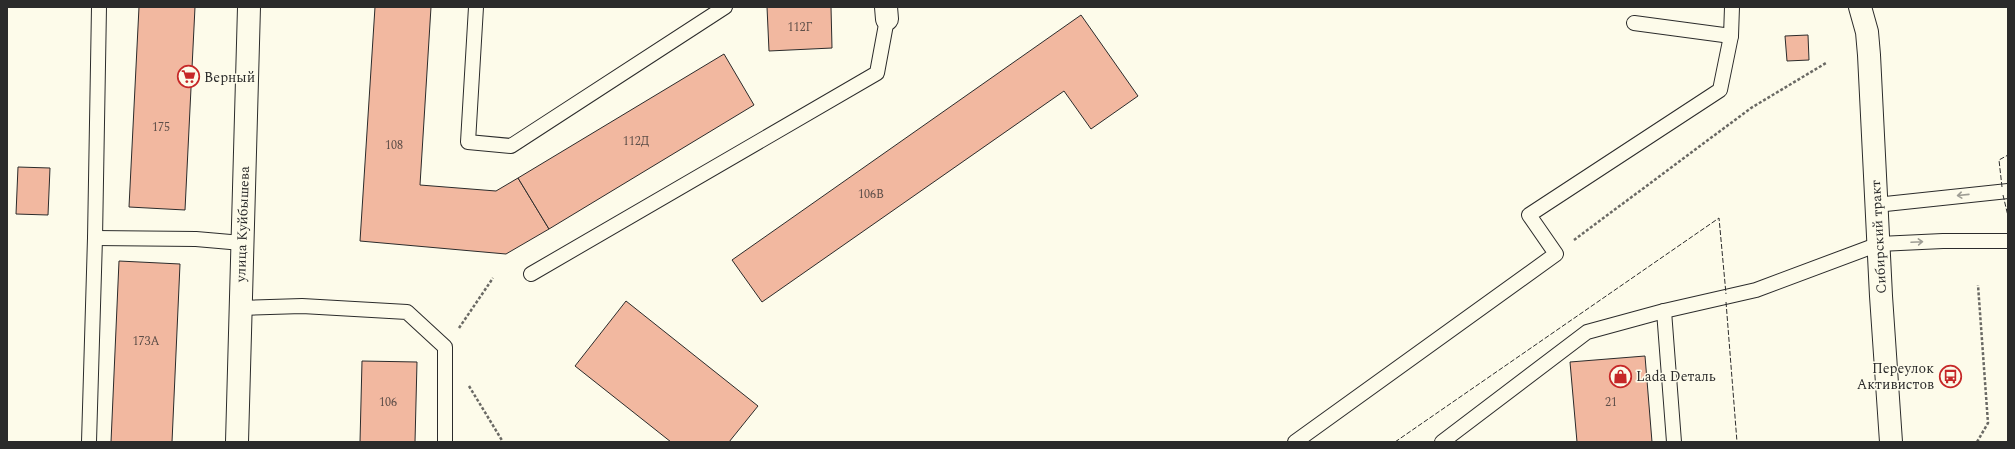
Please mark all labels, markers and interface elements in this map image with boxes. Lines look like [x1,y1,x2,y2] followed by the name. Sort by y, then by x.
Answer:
[787,18,813,37] house number: 112Г
[175,64,201,90] supermarket icon: Верный
[204,67,255,88] place label: Верный
[152,118,170,137] house number: 175
[623,132,650,151] house number: 112Д
[385,136,403,155] house number: 108
[230,165,255,283] street label: улица Куйбышева
[1865,179,1892,294] street label: Сибирский тракт
[858,185,884,204] house number: 106В
[1957,192,1970,199] one-way arrow
[1910,238,1923,246] one-way arrow
[132,332,160,351] house number: 173А
[1857,358,1934,395] place label: Переулок Активистов
[1608,363,1634,389] shop icon: Lada Dеталь
[1937,363,1963,389] bus stop icon: Переулок Активистов
[1636,366,1716,387] place label: Lada Dеталь
[379,393,397,412] house number: 106
[1605,393,1617,412] house number: 21

